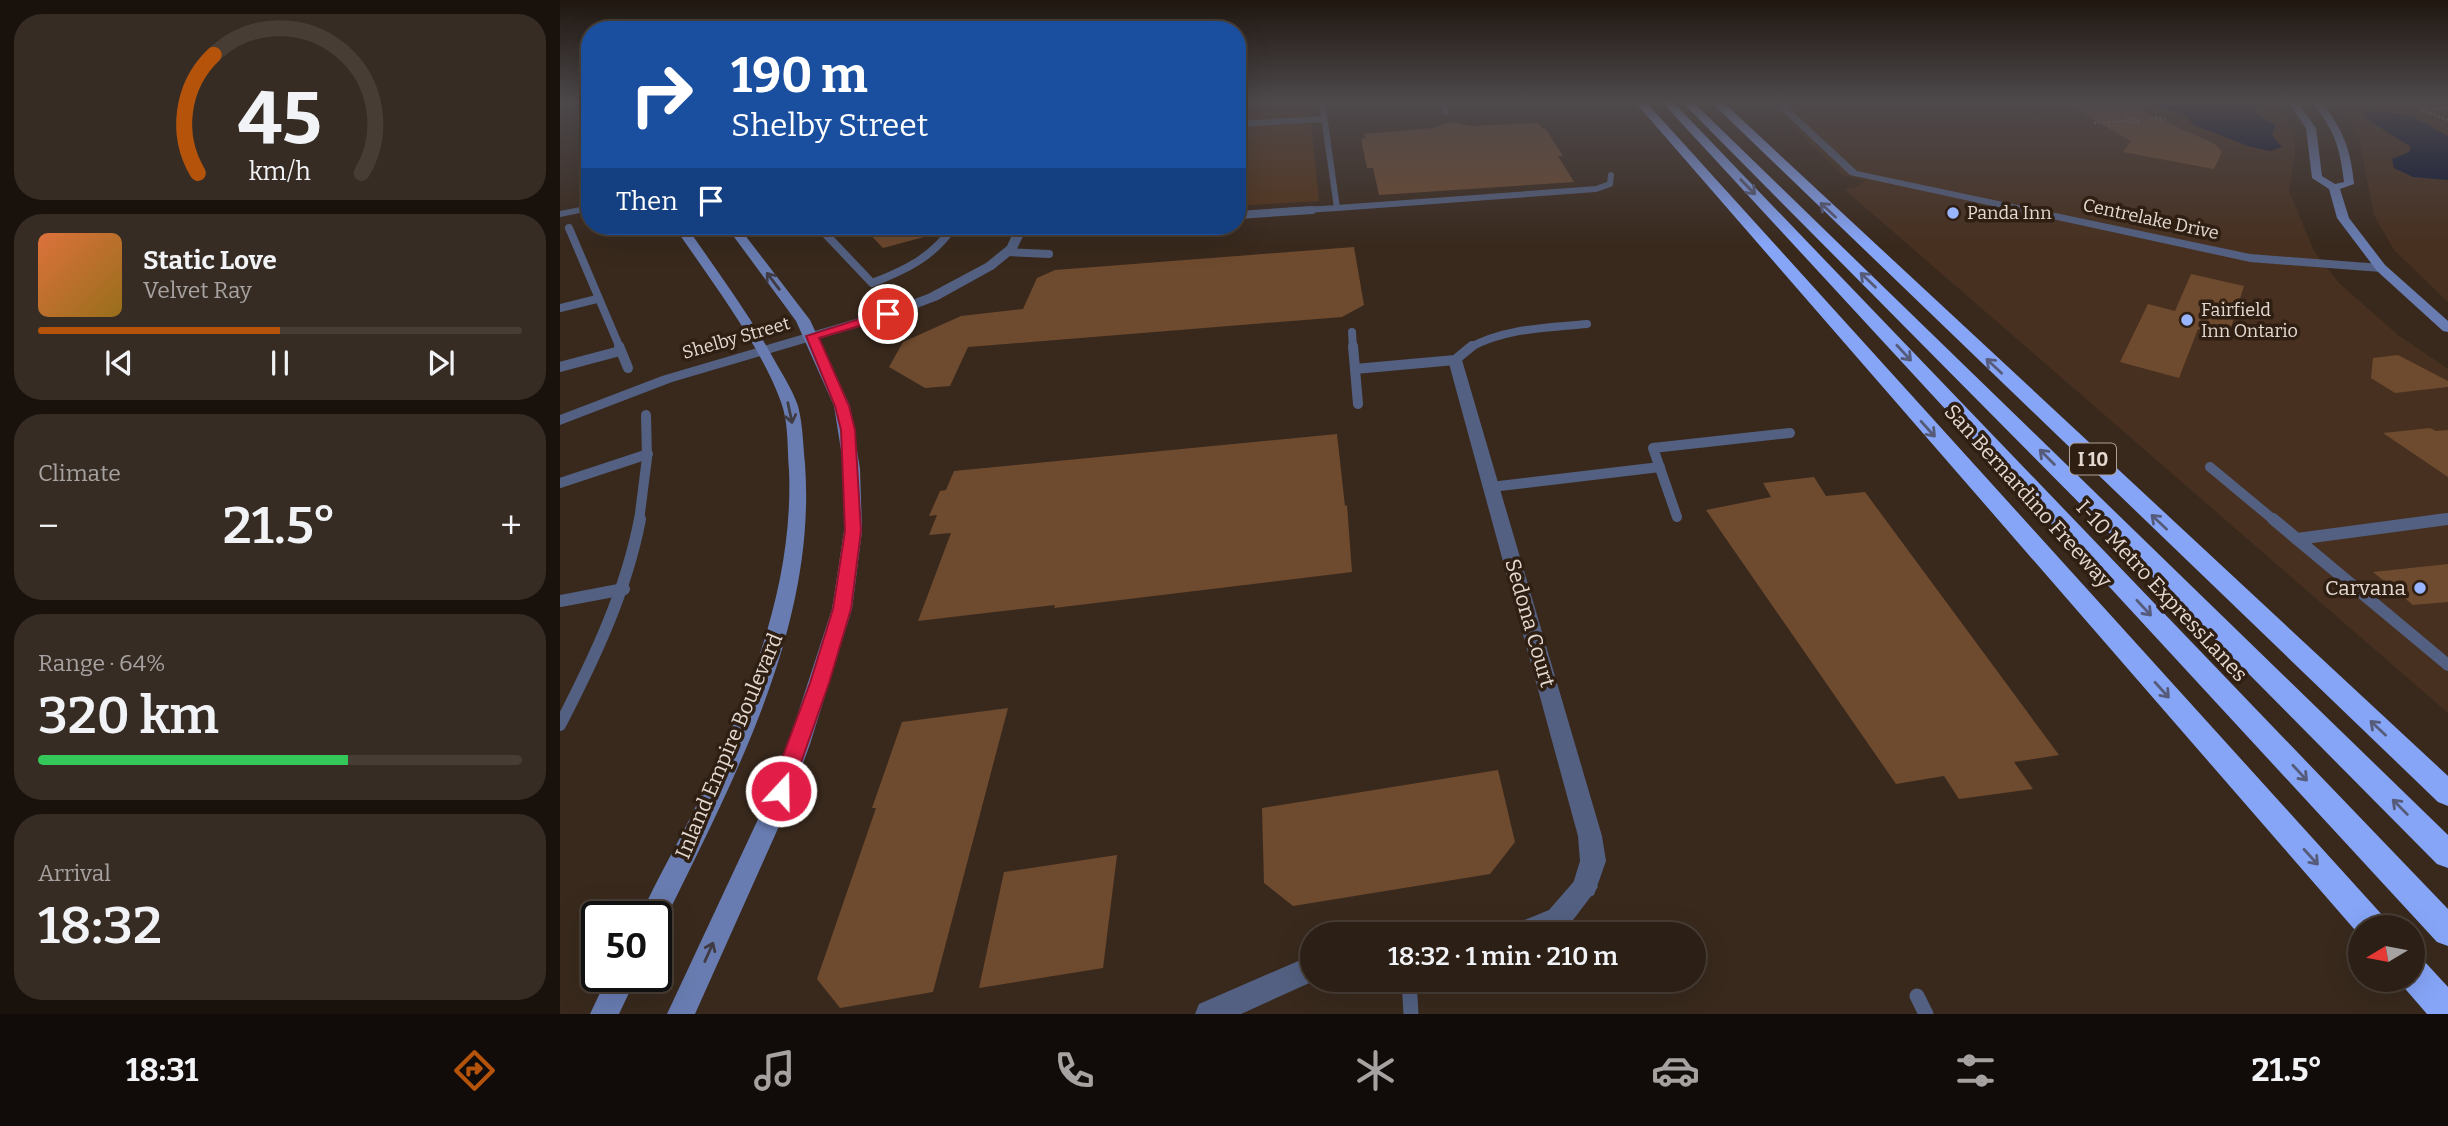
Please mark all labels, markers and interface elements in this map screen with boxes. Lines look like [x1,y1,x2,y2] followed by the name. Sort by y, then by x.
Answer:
[731,46,868,105] text: 190 m
[616,49,707,140] icon: right
[238,75,322,162] text: 45
[731,106,928,144] text: Shelby Street
[249,157,311,187] text: km/h
[1740,179,1757,196] one-way arrow
[692,182,730,220] icon: arrive
[616,186,678,217] text: Then
[2081,194,2221,244] street label: Centrelake Drive
[1820,201,1837,218] one-way arrow
[1967,202,2052,224] place label: Panda Inn
[1945,205,1961,221] marker: Panda Inn
[143,245,277,276] text: Static Love
[1859,271,1876,288] one-way arrow
[766,272,781,291] one-way arrow
[143,276,252,304] text: Velvet Ray
[858,284,918,344] pin
[869,295,907,333] icon: arrive
[2201,299,2298,342] place label: Fairfield Inn Ontario
[680,312,793,364] street label: Shelby Street
[2179,312,2195,328] marker: Fairfield Inn Ontario
[100,344,138,382] icon: previous
[261,344,299,382] icon: pause
[422,344,460,382] icon: next
[1896,344,1913,361] one-way arrow
[1985,358,2003,374] one-way arrow
[1939,399,2118,594] street label: San Bernardino Freeway
[785,401,798,423] one-way arrow
[1920,420,1936,438] one-way arrow
[2070,444,2116,474] road number: I 10
[2039,448,2056,465] one-way arrow
[38,459,121,487] text: Climate
[223,494,336,557] text: 21.5°
[2071,495,2253,687] street label: I-10 Metro ExpressLanes
[38,503,59,549] text: −
[500,503,522,549] text: +
[2150,514,2168,530] one-way arrow
[1499,556,1561,691] street label: Sedona Court
[2325,575,2407,601] place label: Carvana
[2412,580,2428,596] marker: Carvana
[2136,599,2152,617] one-way arrow
[670,629,788,863] street label: Inland Empire Boulevard
[38,649,166,677] text: Range · 64%
[2153,681,2170,698] one-way arrow
[38,684,219,747] text: 320 km
[2370,720,2387,737] one-way arrow
[744,754,818,828] position arrow
[2292,764,2308,782] one-way arrow
[2391,799,2408,816] one-way arrow
[2303,848,2319,866] one-way arrow
[38,859,111,887] text: Arrival
[38,894,162,957] text: 18:32
[581,901,672,992] speed limit sign: 50
[2348,915,2426,992] north arrow
[2348,915,2425,992] map controls
[1388,941,1618,972] text: 18:32 · 1 min · 210 m
[703,942,716,963] one-way arrow
[450,1046,499,1095] icon: directions
[750,1046,799,1095] icon: music
[1050,1046,1099,1095] icon: phone
[1351,1046,1400,1095] icon: climate
[1651,1046,1700,1095] icon: car
[1951,1046,2000,1095] icon: filters
[126,1051,198,1089] text: 18:31
[2252,1051,2322,1089] text: 21.5°

